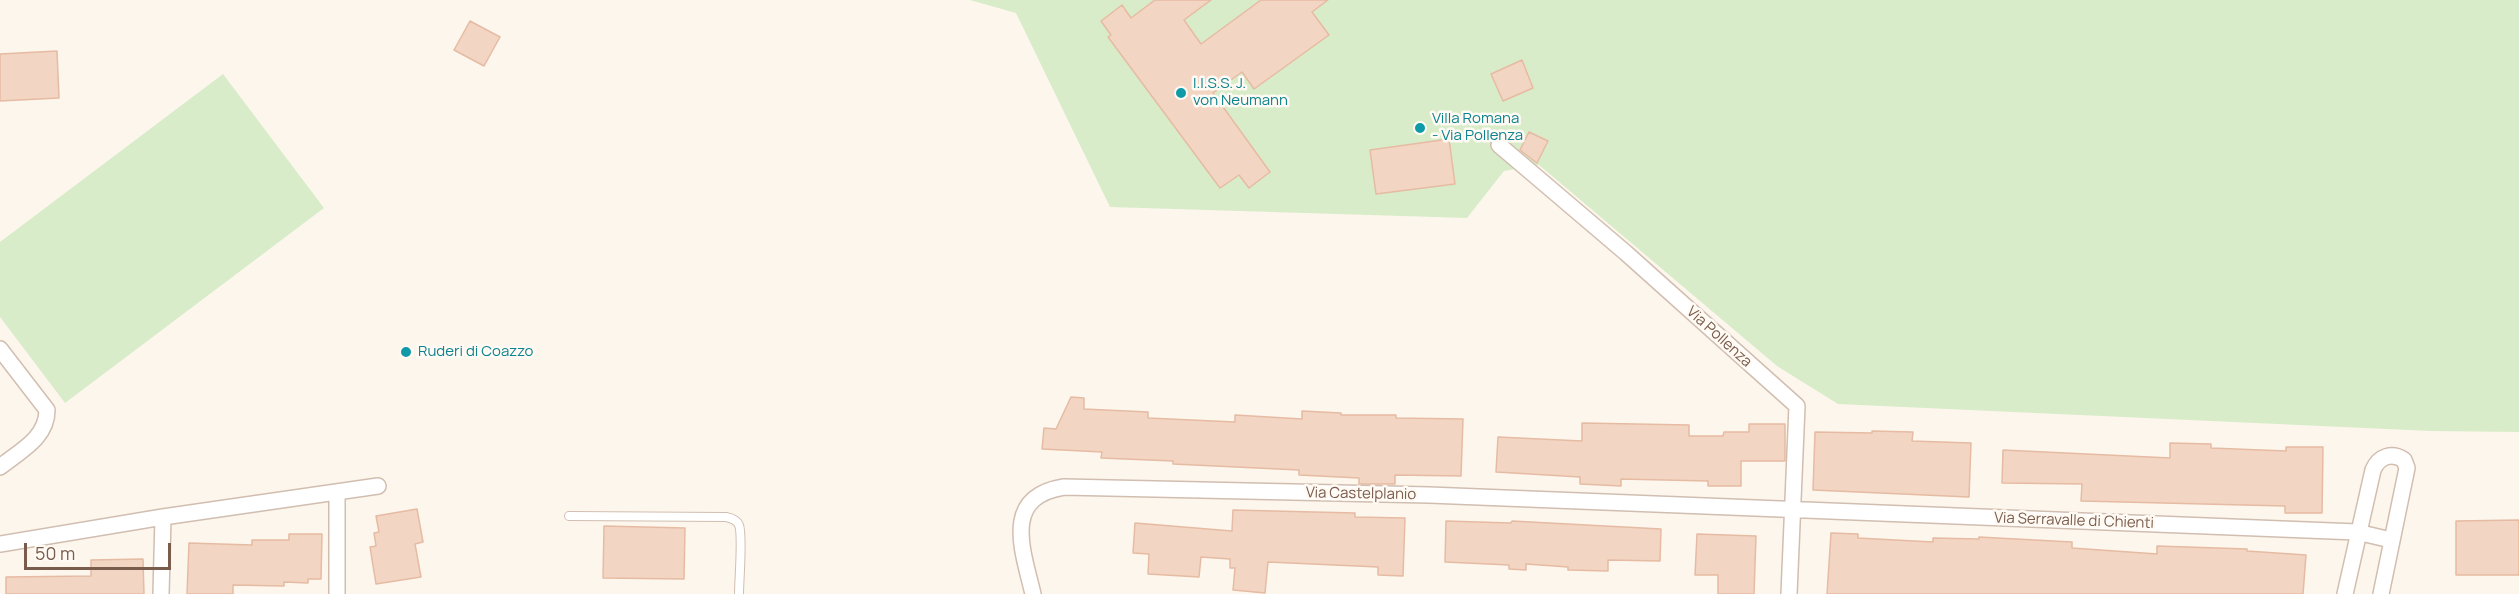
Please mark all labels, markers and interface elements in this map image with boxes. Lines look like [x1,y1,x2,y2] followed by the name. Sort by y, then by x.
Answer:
[1193,75,1288,110] place label: I.I.S.S. J. von Neumann
[1174,86,1188,100] marker: I.I.S.S. J. von Neumann
[1432,110,1523,145] place label: Villa Romana - Via Pollenza
[1413,121,1427,135] marker: Villa Romana - Via Pollenza
[1683,303,1755,371] street label: Via Pollenza
[418,343,533,361] place label: Ruderi di Coazzo
[399,345,413,359] marker: Ruderi di Coazzo
[1306,484,1416,504] street label: Via Castelplanio
[1994,509,2154,533] street label: Via Serravalle di Chienti
[27,531,174,569] scale bar
[35,541,75,565] text: 50 m

